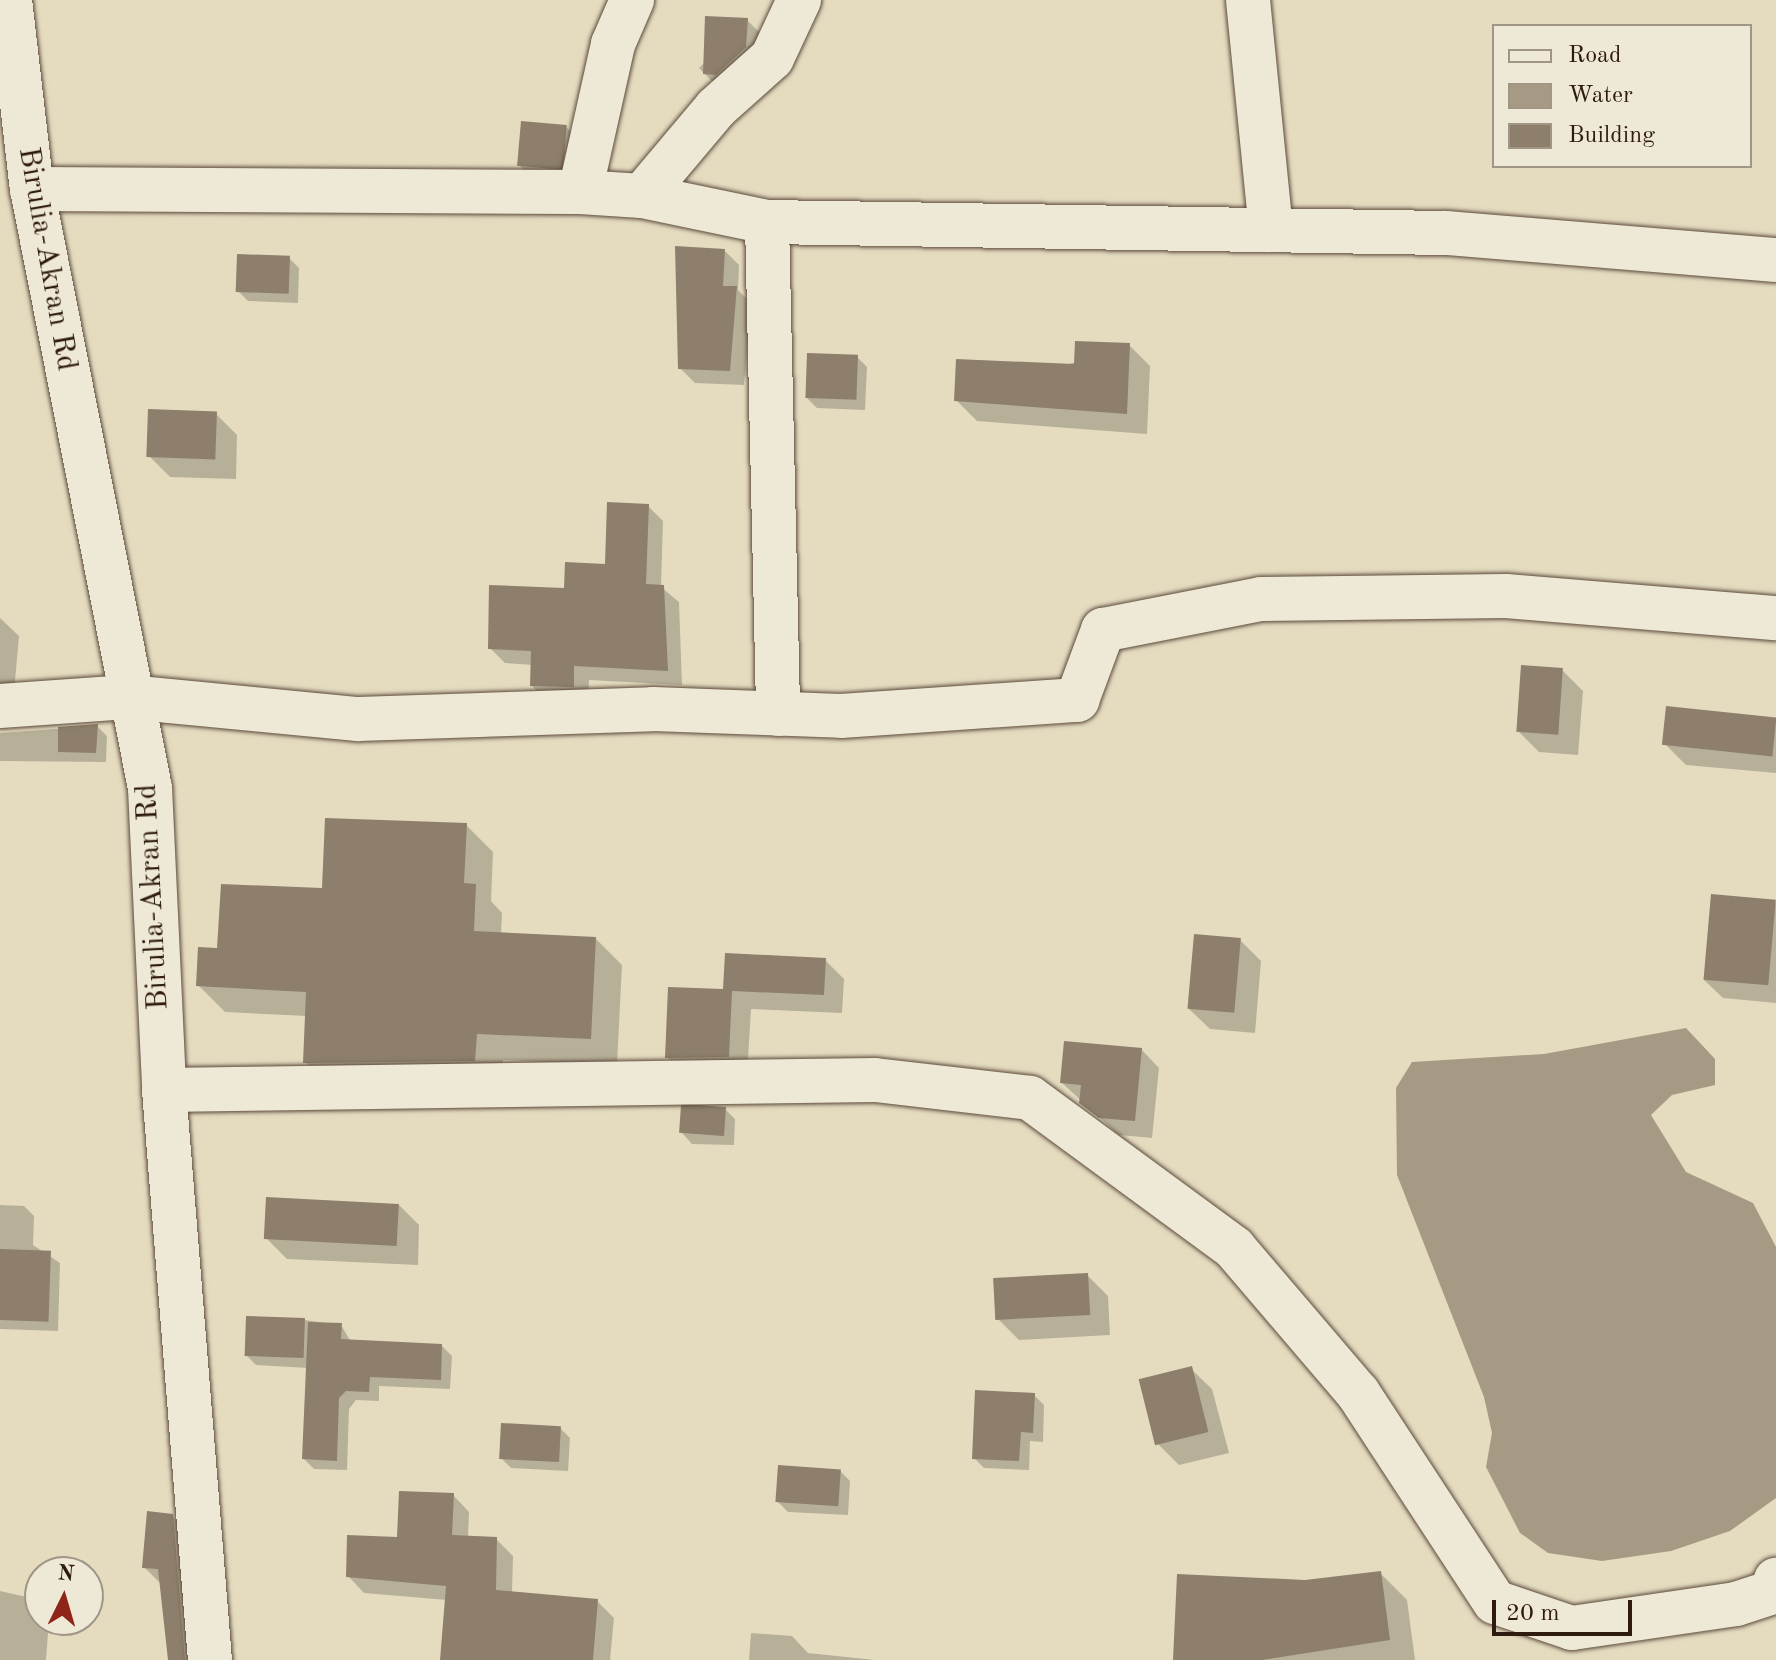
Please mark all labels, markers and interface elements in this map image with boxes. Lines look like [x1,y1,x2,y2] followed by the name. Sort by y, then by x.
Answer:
[1492,24,1752,168] legend
[1568,44,1621,68] text: Road
[1568,84,1633,108] text: Water
[1568,124,1655,148] text: Building
[10,144,84,374] street label: Birulia-Akran Rd
[129,783,177,1011] street label: Birulia-Akran Rd
[24,1556,104,1636] north arrow
[57,1562,75,1586] text: N
[1496,1584,1636,1634] scale bar
[1506,1602,1560,1626] text: 20 m

